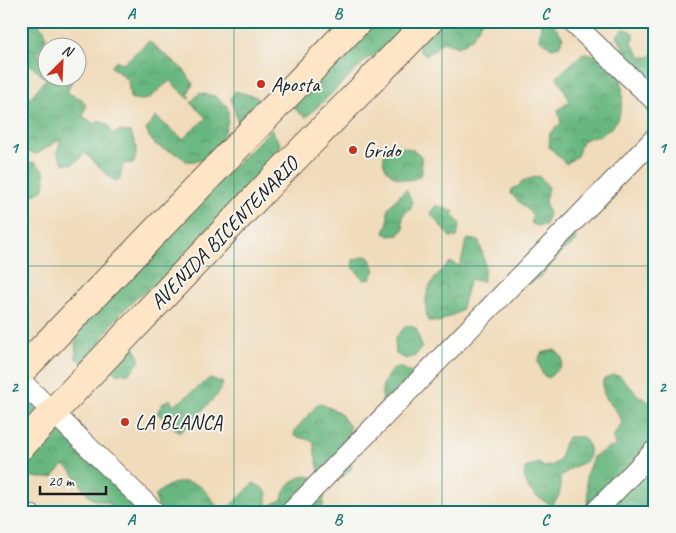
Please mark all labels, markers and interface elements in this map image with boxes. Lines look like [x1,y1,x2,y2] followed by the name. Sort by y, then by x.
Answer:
[127,4,137,24] text: A
[334,4,344,24] text: B
[541,4,551,24] text: C
[38,38,88,88] north arrow
[60,41,77,61] text: N
[271,71,321,97] place label: Aposta
[255,78,267,90] marker: Aposta
[363,137,403,163] place label: Grido
[10,138,19,158] text: 1
[658,138,667,158] text: 1
[347,144,359,156] marker: Grido
[144,149,305,315] street label: AVENIDA BICENTENARIO
[10,377,19,397] text: 2
[658,377,667,397] text: 2
[135,409,223,435] place label: LA BLANCA
[119,416,131,428] marker: LA BLANCA
[40,463,106,495] scale bar
[48,472,75,491] text: 20 m
[127,510,137,530] text: A
[334,510,344,530] text: B
[541,510,551,530] text: C

